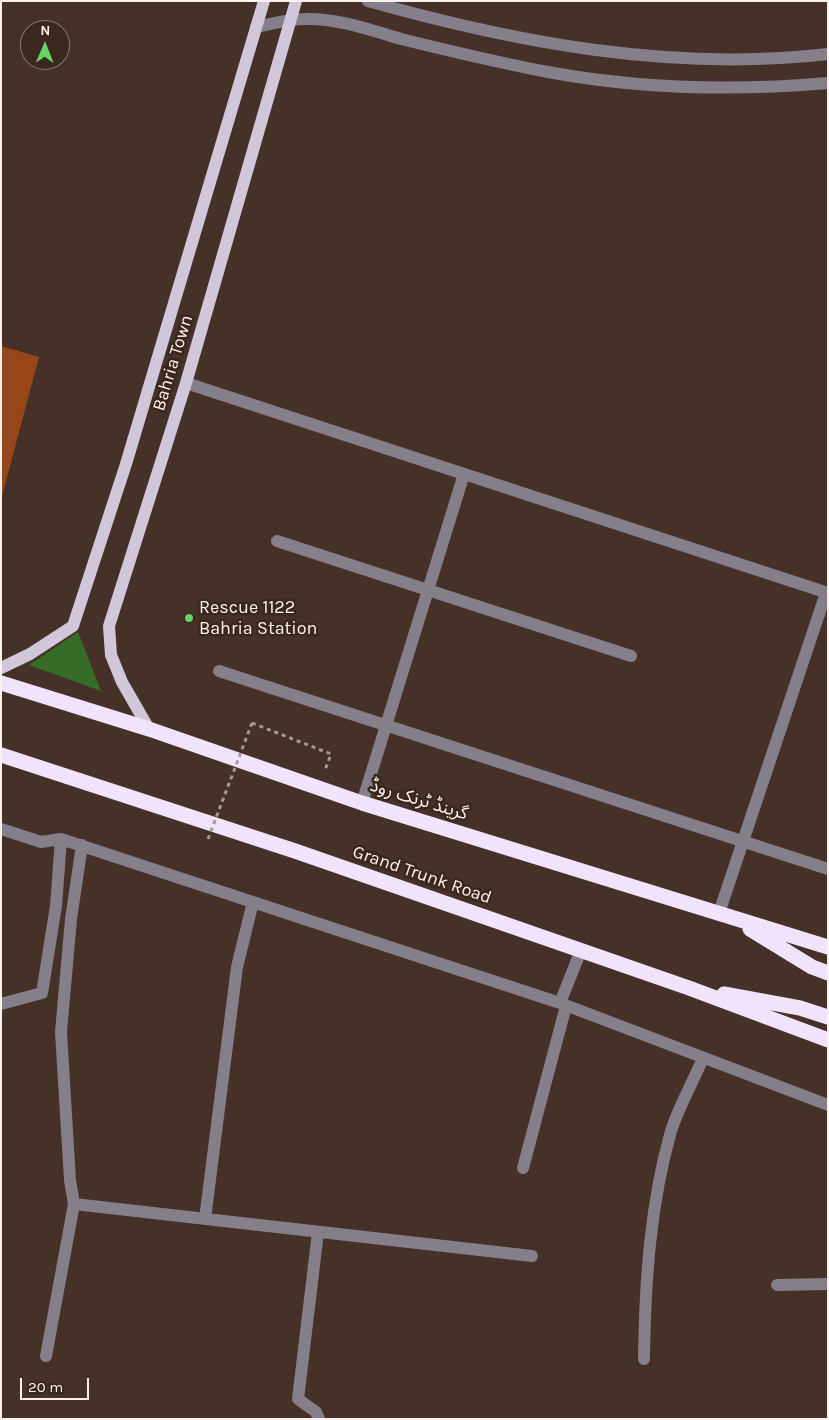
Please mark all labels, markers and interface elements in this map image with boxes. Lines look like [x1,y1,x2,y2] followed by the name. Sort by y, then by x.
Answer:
[20,20,70,70] north arrow
[40,22,50,39] text: N
[148,312,198,414] street label: Bahria Town
[199,597,317,640] place label: Rescue 1122 Bahria Station
[183,612,195,624] marker: Rescue 1122 Bahria Station
[367,775,471,825] street label: گرینڈ ٹرنک روڈ
[350,841,494,909] street label: Grand Trunk Road
[22,1368,91,1400] scale bar
[28,1378,63,1396] text: 20 m

